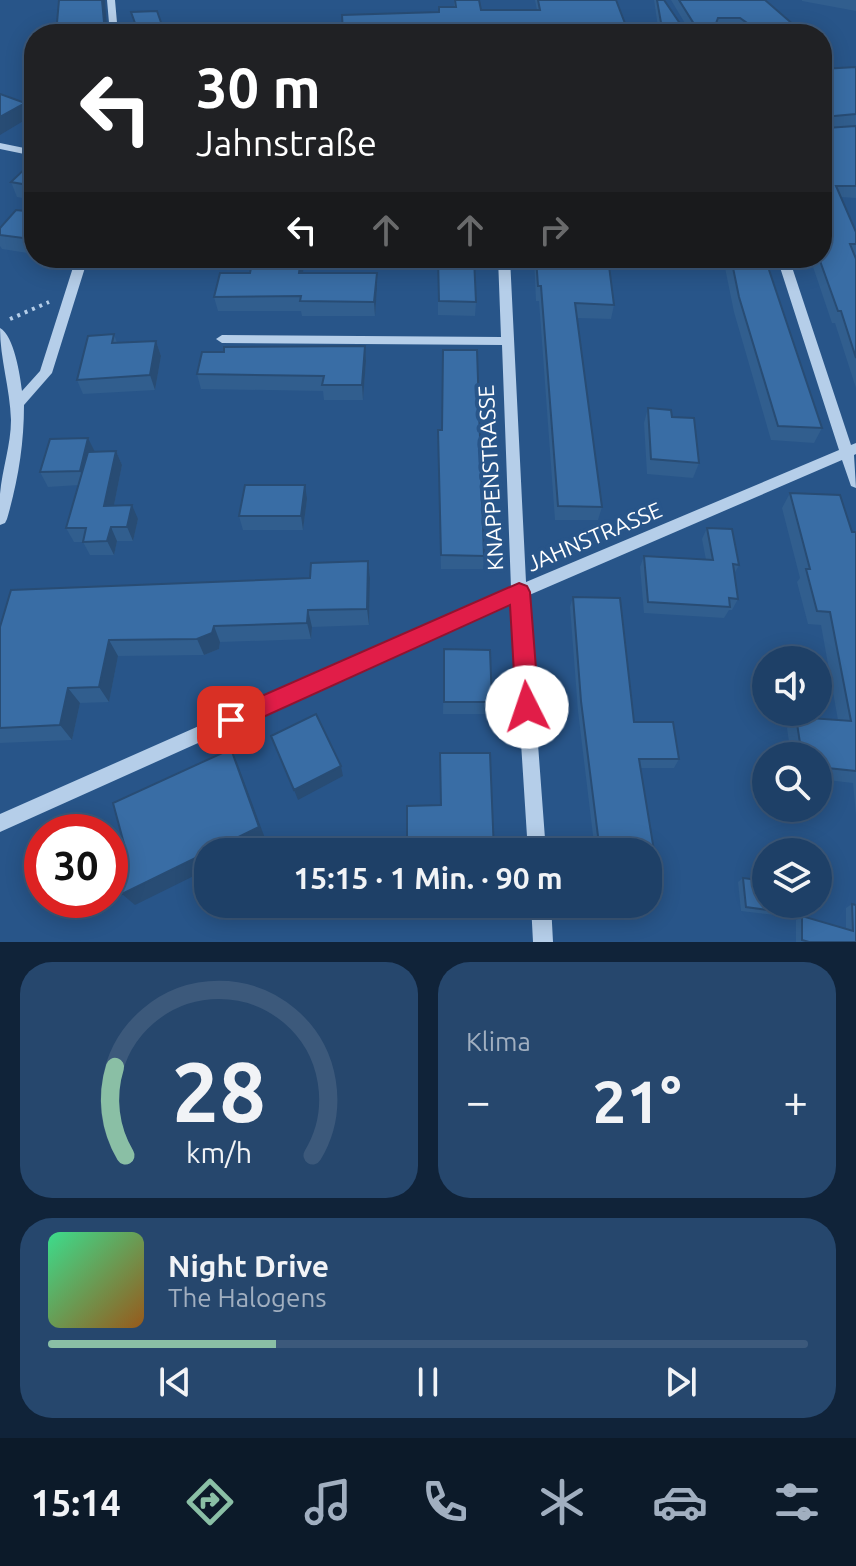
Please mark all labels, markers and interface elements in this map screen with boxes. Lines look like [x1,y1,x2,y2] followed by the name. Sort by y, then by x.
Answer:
[64,56,168,160] icon: left
[196,56,321,119] text: 30 m
[196,122,377,163] text: Jahnstraße
[280,208,324,252] icon: left
[364,208,408,252] icon: ahead
[448,208,492,252] icon: ahead
[532,208,576,252] icon: right
[473,385,507,571] street label: KNAPPENSTRASSE
[523,496,665,576] street label: JAHNSTRASSE
[752,646,832,918] map controls
[752,646,832,726] button: sound
[485,665,569,749] position arrow
[197,686,265,754] pin
[209,698,253,742] icon: arrive
[752,742,832,822] button: search
[24,814,128,918] speed limit sign: 30
[752,838,832,918] button: layers
[293,861,563,895] text: 15:15 · 1 Min. · 90 m
[466,1027,531,1056] text: Klima
[172,1044,266,1138] text: 28
[593,1067,681,1134] text: 21°
[466,1076,491,1125] text: −
[783,1076,808,1125] text: +
[186,1136,252,1168] text: km/h
[168,1249,329,1283] text: Night Drive
[168,1283,327,1312] text: The Halogens
[153,1360,197,1404] icon: previous
[406,1360,450,1404] icon: pause
[659,1360,703,1404] icon: next
[182,1474,238,1530] icon: directions
[300,1474,356,1530] icon: music
[417,1474,473,1530] icon: phone
[534,1474,590,1530] icon: climate
[652,1474,708,1530] icon: car
[769,1474,825,1530] icon: filters
[31,1482,121,1523] text: 15:14

